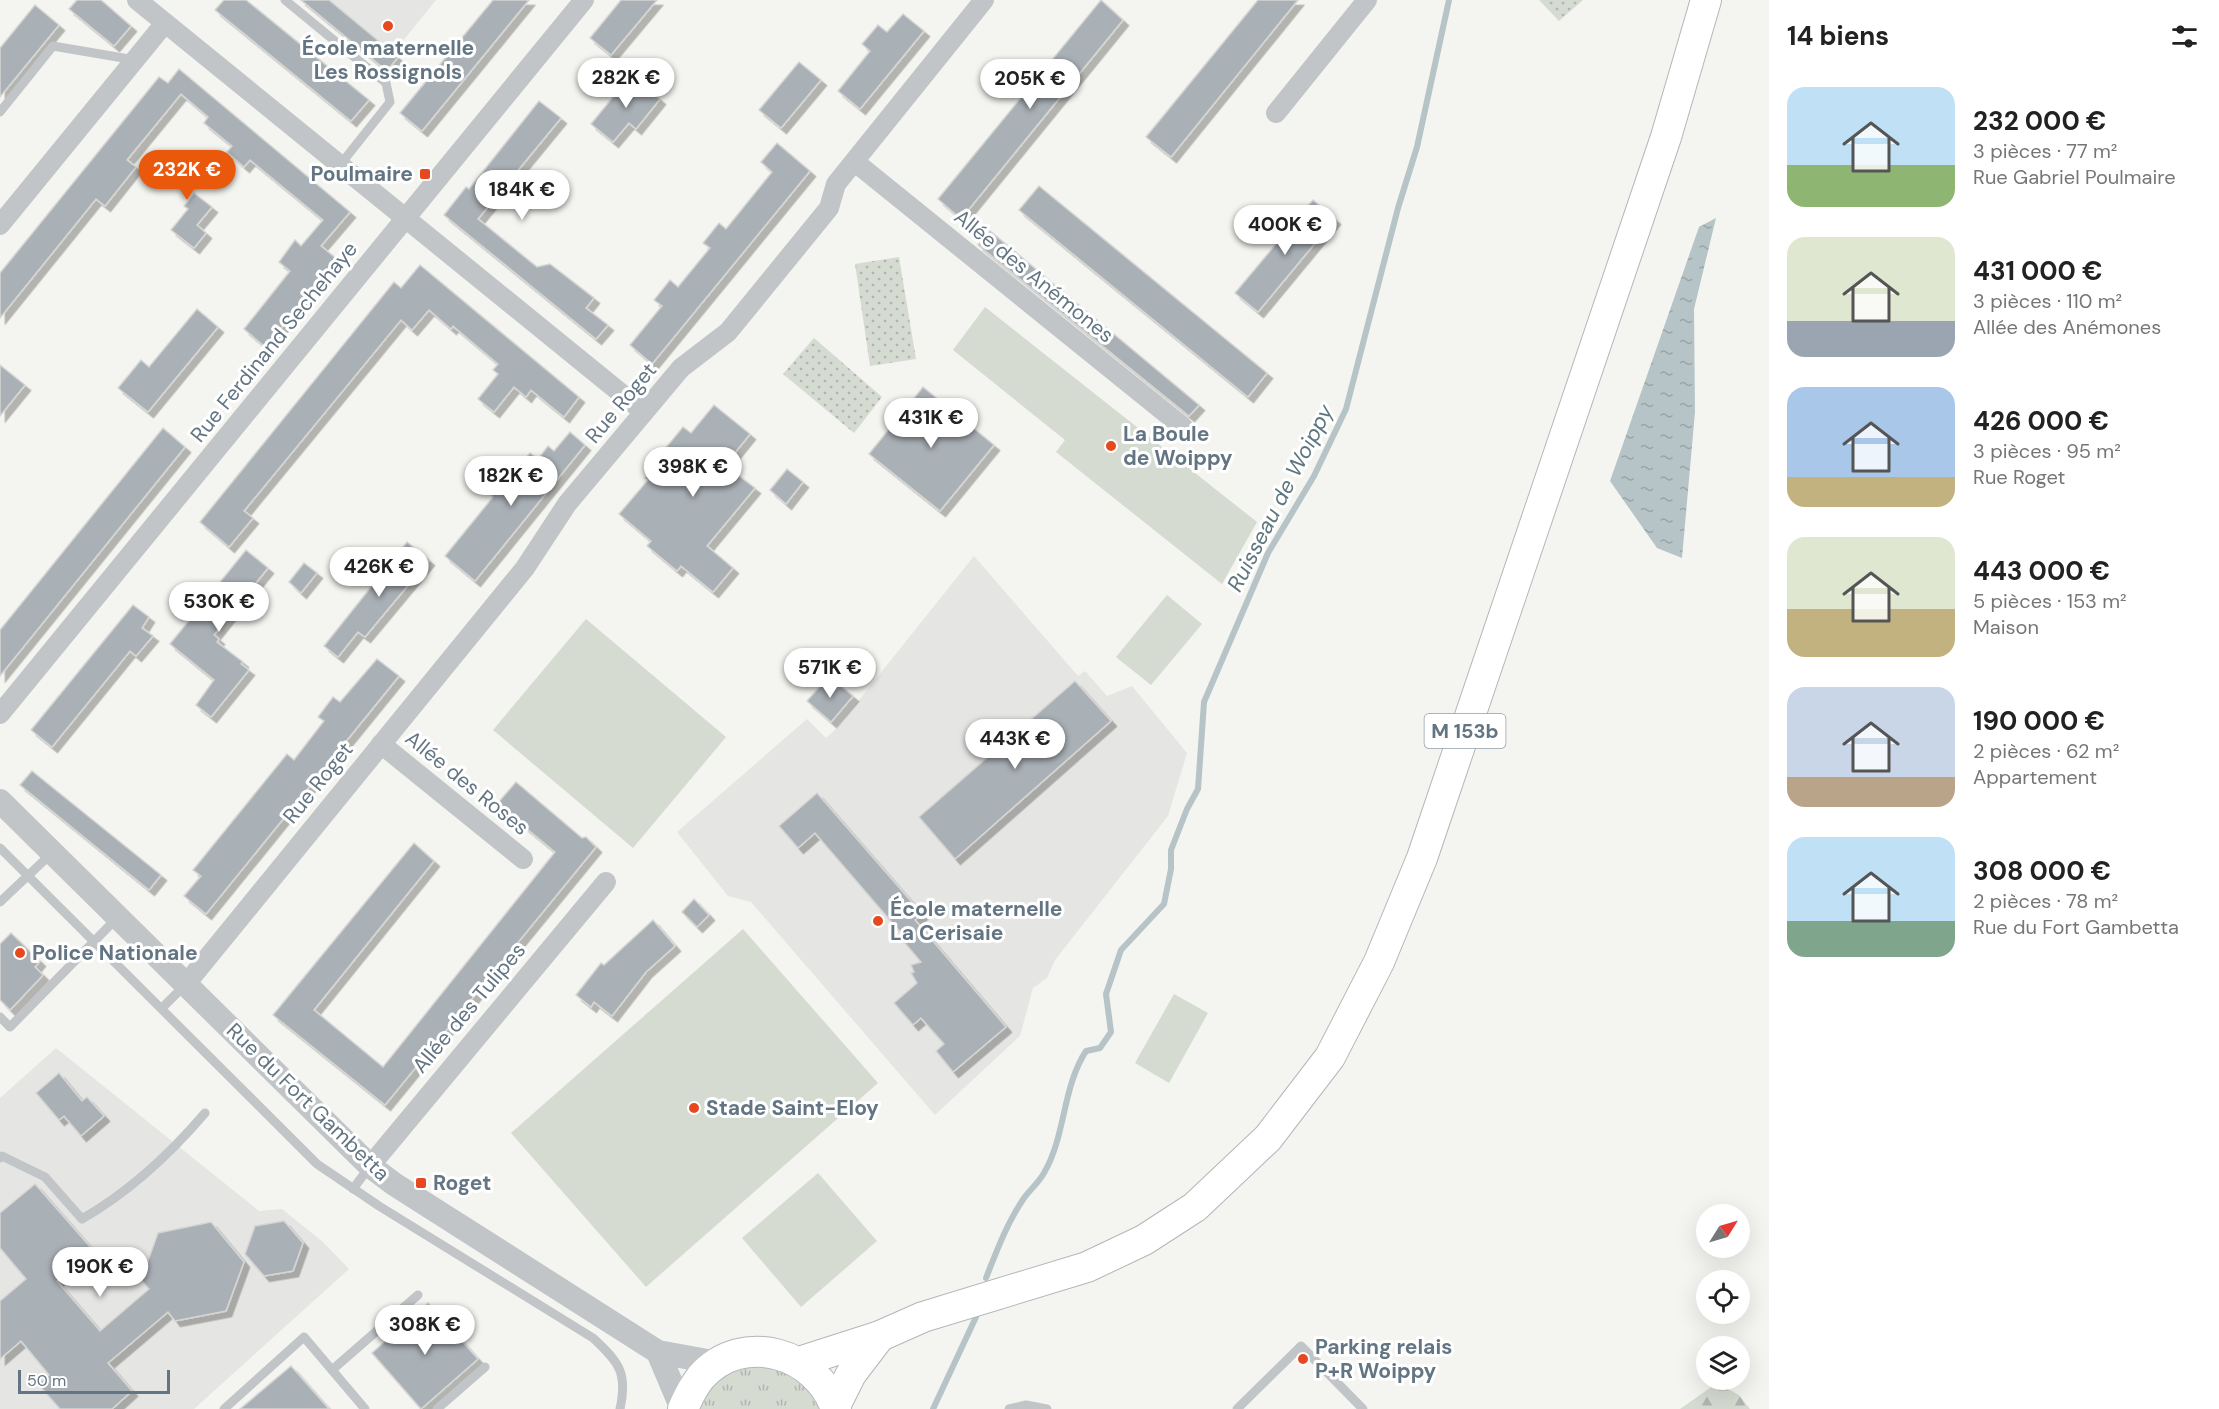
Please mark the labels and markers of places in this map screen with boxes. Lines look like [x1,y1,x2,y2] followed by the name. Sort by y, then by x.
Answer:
[381,19,395,33] marker: École maternelle Les Rossignols
[302,34,474,86] place label: École maternelle Les Rossignols
[577,58,675,109] pin: 282K €
[981,59,1079,110] pin: 205K €
[138,150,236,201] pin: 232K €
[310,160,413,188] place label: Poulmaire
[418,167,432,181] marker: Poulmaire
[473,170,571,221] pin: 184K €
[1236,205,1334,256] pin: 400K €
[882,398,980,449] pin: 431K €
[1123,420,1233,472] place label: La Boule de Woippy
[1104,439,1118,453] marker: La Boule de Woippy
[644,447,742,498] pin: 398K €
[462,456,560,507] pin: 182K €
[330,547,428,598] pin: 426K €
[170,582,268,633] pin: 530K €
[781,648,879,699] pin: 571K €
[966,719,1064,770] pin: 443K €
[890,895,1062,947] place label: École maternelle La Cerisaie
[871,914,885,928] marker: École maternelle La Cerisaie
[32,939,198,967] place label: Police Nationale
[13,946,27,960] marker: Police Nationale
[706,1094,879,1122] place label: Stade Saint-Eloy
[687,1101,701,1115] marker: Stade Saint-Eloy
[433,1169,491,1197] place label: Roget
[414,1176,428,1190] marker: Roget
[51,1247,149,1298] pin: 190K €
[376,1305,474,1356] pin: 308K €
[1315,1333,1452,1385] place label: Parking relais P+R Woippy
[1296,1352,1310,1366] marker: Parking relais P+R Woippy

